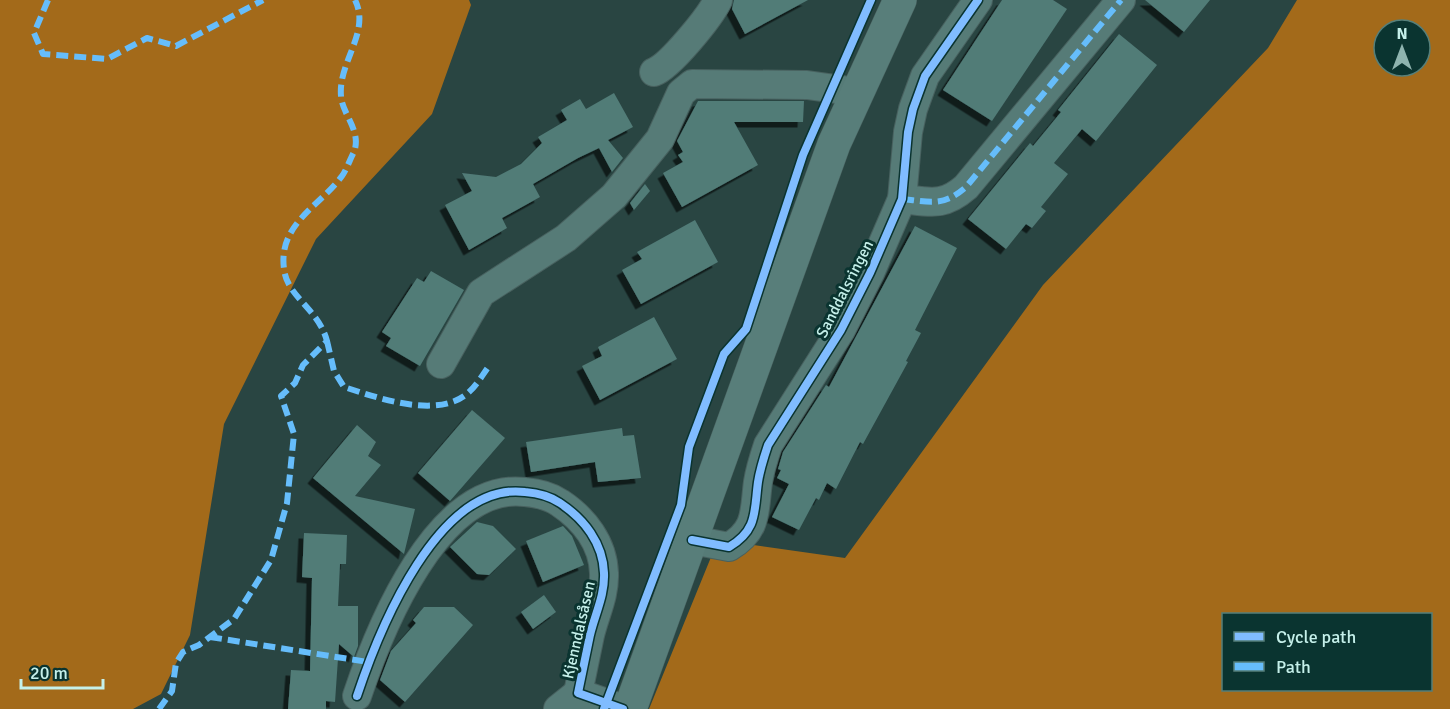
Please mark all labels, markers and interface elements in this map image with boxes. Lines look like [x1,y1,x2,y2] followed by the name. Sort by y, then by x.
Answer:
[1372,18,1432,78] north arrow
[1396,24,1408,44] text: N
[812,237,878,341] street label: Sanddalsringen
[558,579,600,681] street label: Kjenndalsåsen
[1222,613,1432,691] legend
[1276,626,1356,648] text: Cycle path
[21,652,104,690] scale bar
[1276,656,1311,678] text: Path
[30,662,68,684] text: 20 m

